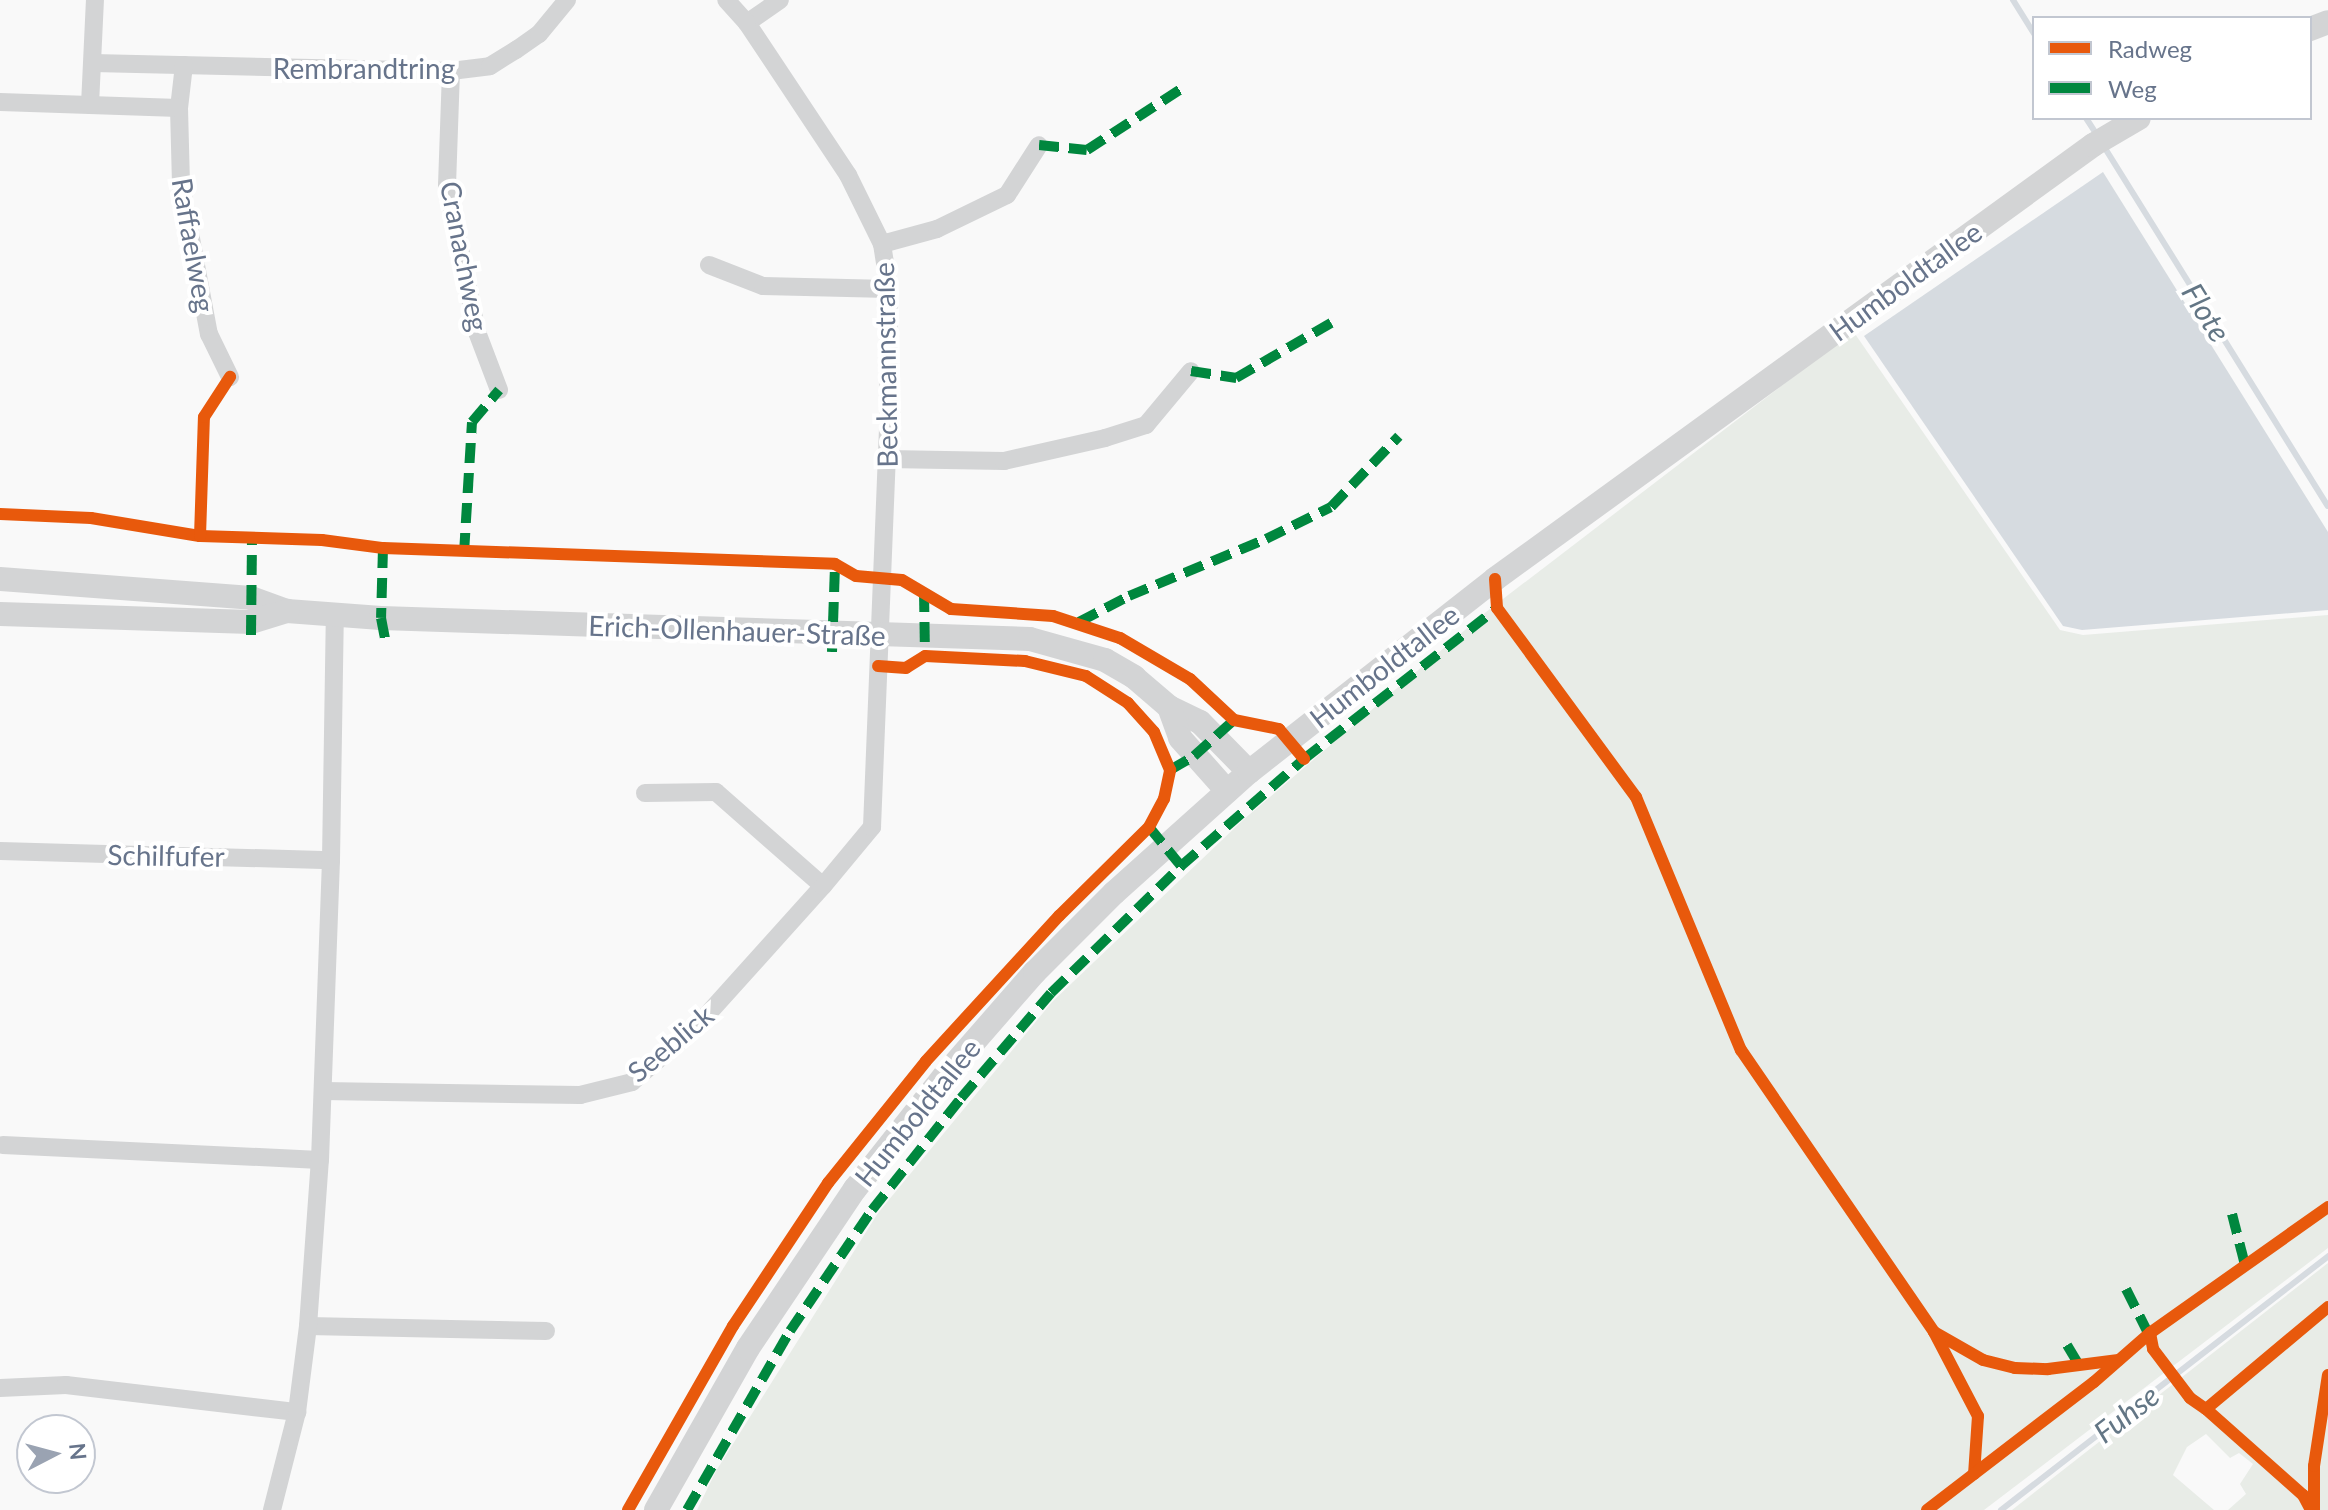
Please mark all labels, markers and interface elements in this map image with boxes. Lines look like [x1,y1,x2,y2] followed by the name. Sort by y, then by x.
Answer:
[2032,16,2312,120] legend
[2108,34,2192,63] text: Radweg
[273,51,455,85] street label: Rembrandtring
[2108,74,2157,103] text: Weg
[166,175,222,315] street label: Raffaelweg
[434,178,496,334] street label: Cranachweg
[1822,214,1988,348] street label: Humboldtallee
[866,262,904,468] street label: Beckmannstraße
[2175,276,2239,348] water label: Flote
[1303,597,1465,735] street label: Humboldtallee
[588,608,886,652] street label: Erich-Ollenhauer-Straße
[107,837,225,873] street label: Schilfufer
[620,998,720,1088] street label: Seeblick
[847,1031,987,1193] street label: Humboldtallee
[2086,1376,2166,1450] water label: Fuhse
[16,1414,96,1494] north arrow
[64,1442,93,1461] text: N

